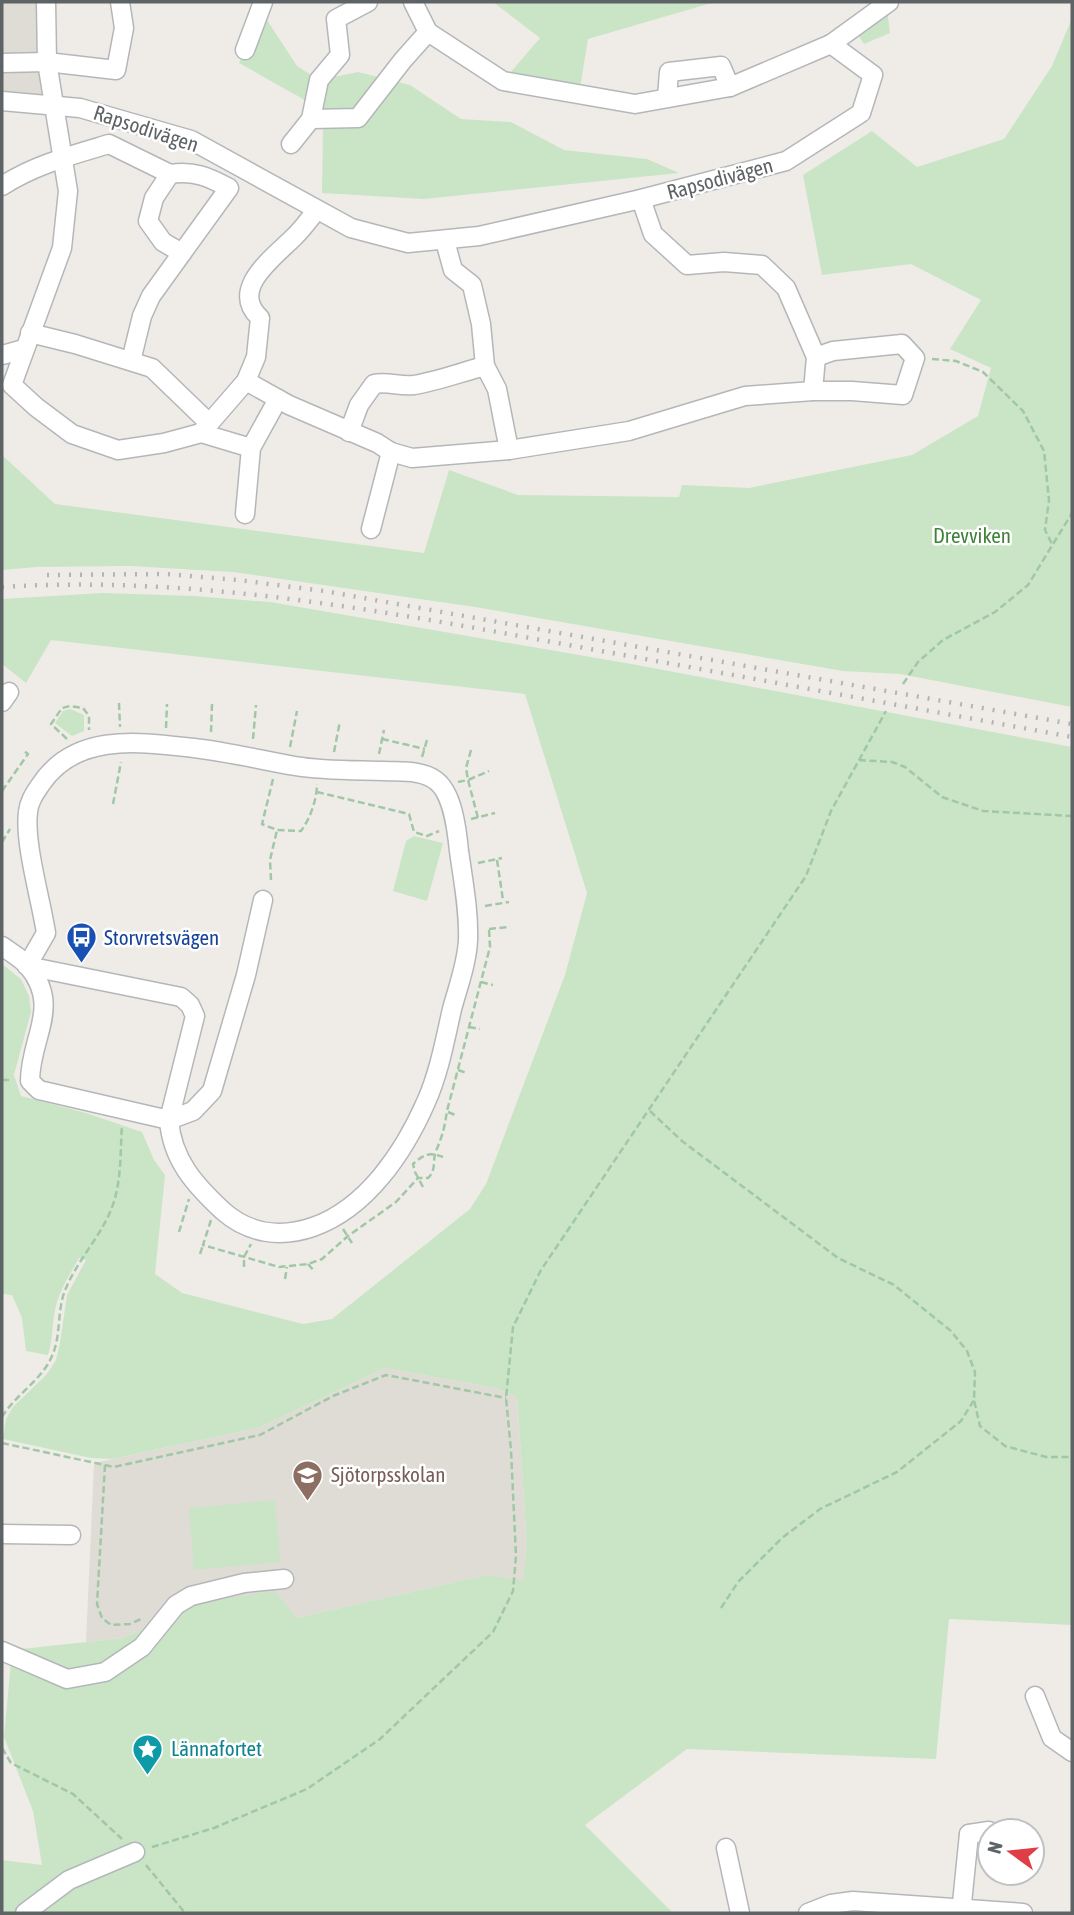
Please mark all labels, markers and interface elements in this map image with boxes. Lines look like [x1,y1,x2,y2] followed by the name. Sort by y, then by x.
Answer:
[91,100,202,156] street label: Rapsodivägen
[664,152,775,204] street label: Rapsodivägen
[933,523,1011,547] park label: Drevviken
[64,921,98,965] bus stop icon: Storvretsvägen
[104,925,219,949] place label: Storvretsvägen
[291,1458,325,1502] school or university icon: Sjötorpsskolan
[331,1462,445,1486] place label: Sjötorpsskolan
[131,1732,165,1776] place icon: Lännafortet
[171,1736,262,1760] place label: Lännafortet
[976,1817,1046,1887] north arrow
[983,1839,1007,1856] text: N

